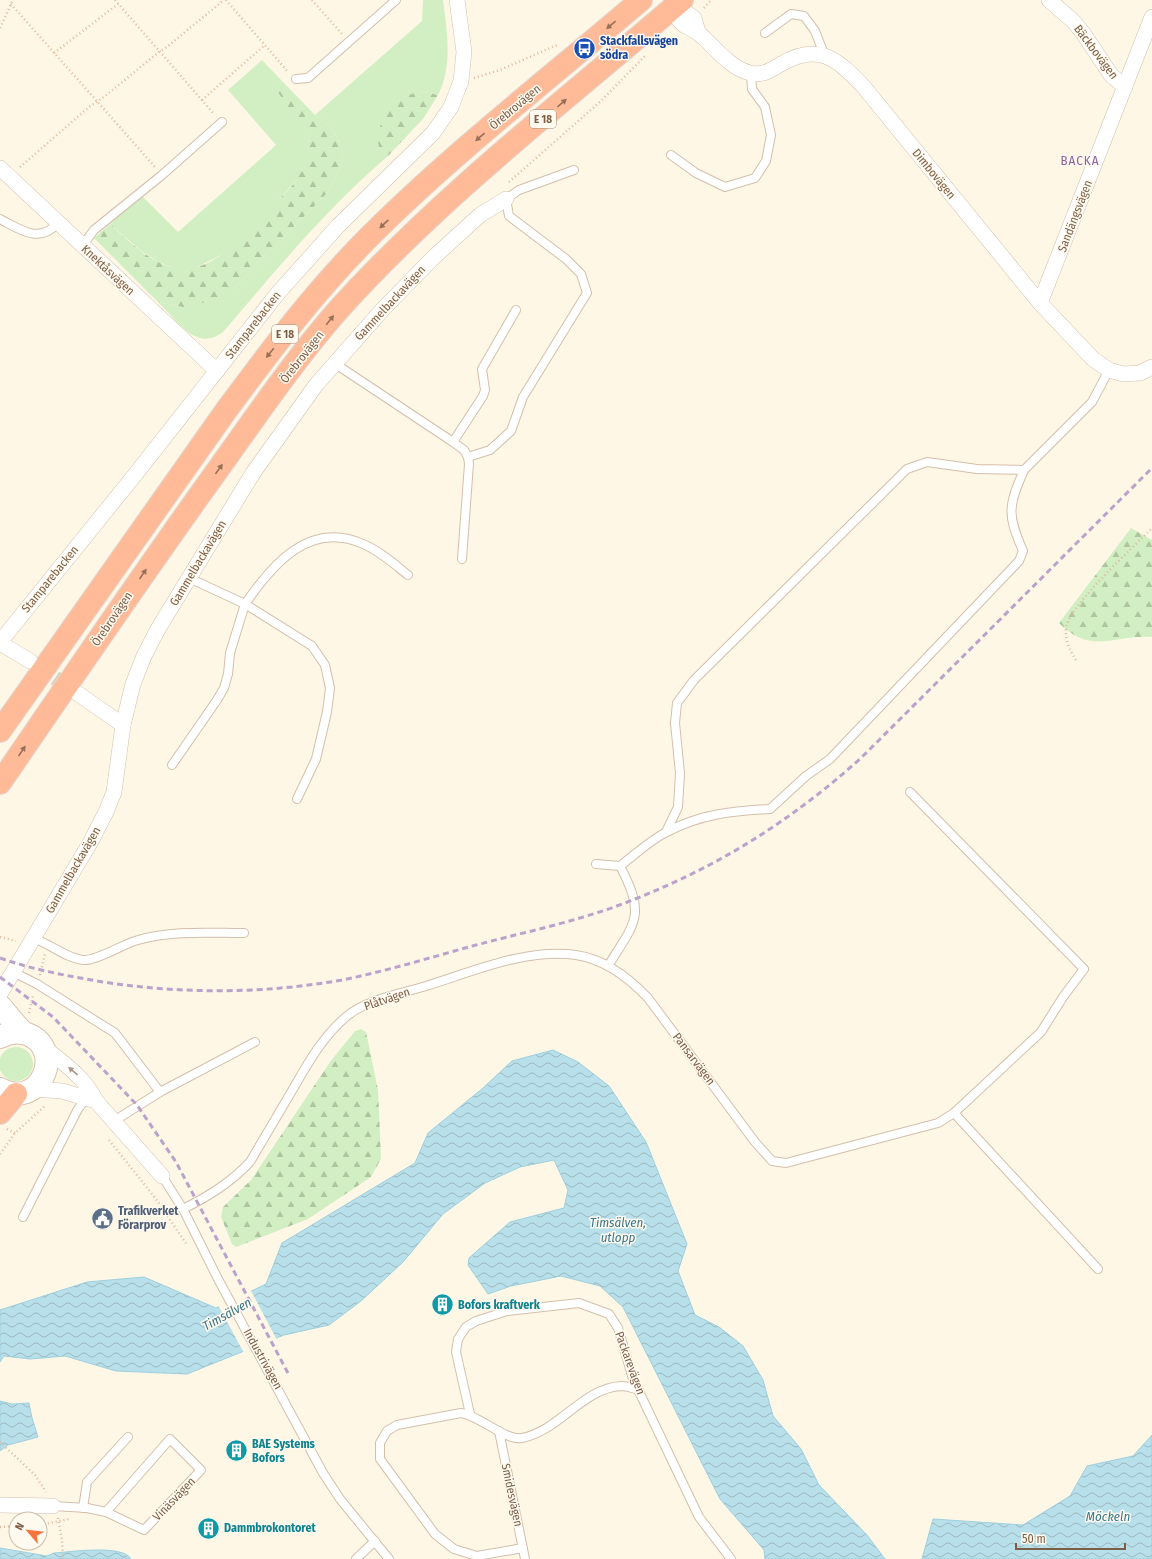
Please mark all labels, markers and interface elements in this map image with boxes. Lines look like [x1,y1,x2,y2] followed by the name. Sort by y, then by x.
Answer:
[606,21,617,30] one-way arrow
[1071,22,1121,82] street label: Bäckbovägen
[600,34,678,62] place label: Stackfallsvägen södra
[571,35,597,61] bus stop icon: Stackfallsvägen södra
[485,80,543,132] street label: Örebrovägen
[557,98,567,108] one-way arrow
[530,110,556,128] road number: E 18
[475,132,485,141] one-way arrow
[910,146,958,202] street label: Dimbovägen
[1060,153,1100,168] district label: BACKA
[1055,178,1095,254] street label: Sandängsvägen
[378,219,389,228] one-way arrow
[79,242,137,298] street label: Knektåsvägen
[352,263,428,343] street label: Gammelbackavägen
[222,288,284,362] street label: Stamparebacken
[326,315,335,325] one-way arrow
[272,325,298,343] road number: E 18
[276,327,327,386] street label: Örebrovägen
[266,347,275,358] one-way arrow
[215,463,223,474] one-way arrow
[167,518,229,608] street label: Gammelbackavägen
[19,543,81,615] street label: Stamparebacken
[139,569,147,580] one-way arrow
[87,588,135,649] street label: Örebrovägen
[18,746,26,756] one-way arrow
[43,824,103,916] street label: Gammelbackavägen
[362,985,412,1013] street label: Plåtvägen
[670,1030,718,1088] street label: Pansarvägen
[67,1066,78,1075] one-way arrow
[118,1204,179,1232] place label: Trafikverket Förarprov
[90,1205,116,1231] public building icon: Trafikverket Förarprov
[590,1215,646,1245] water label: Timsälven, utlopp
[429,1292,455,1318] building icon: Bofors kraftverk
[200,1294,254,1334] water label: Timsälven
[458,1298,541,1312] place label: Bofors kraftverk
[241,1326,285,1392] street label: Industrivägen
[612,1329,648,1397] street label: Packarevägen
[252,1437,316,1465] place label: BAE Systems Bofors
[224,1438,250,1464] building icon: BAE Systems Bofors
[498,1462,526,1528] street label: Smidesvägen
[150,1474,198,1524] street label: Vinäsvägen
[1086,1509,1130,1524] water label: Möckeln
[8,1511,48,1551] north arrow
[195,1515,221,1541] building icon: Dammbrokontoret
[12,1521,27,1533] text: N
[224,1521,316,1535] place label: Dammbrokontoret
[1016,1525,1125,1551] scale bar
[1022,1532,1046,1546] text: 50 m

